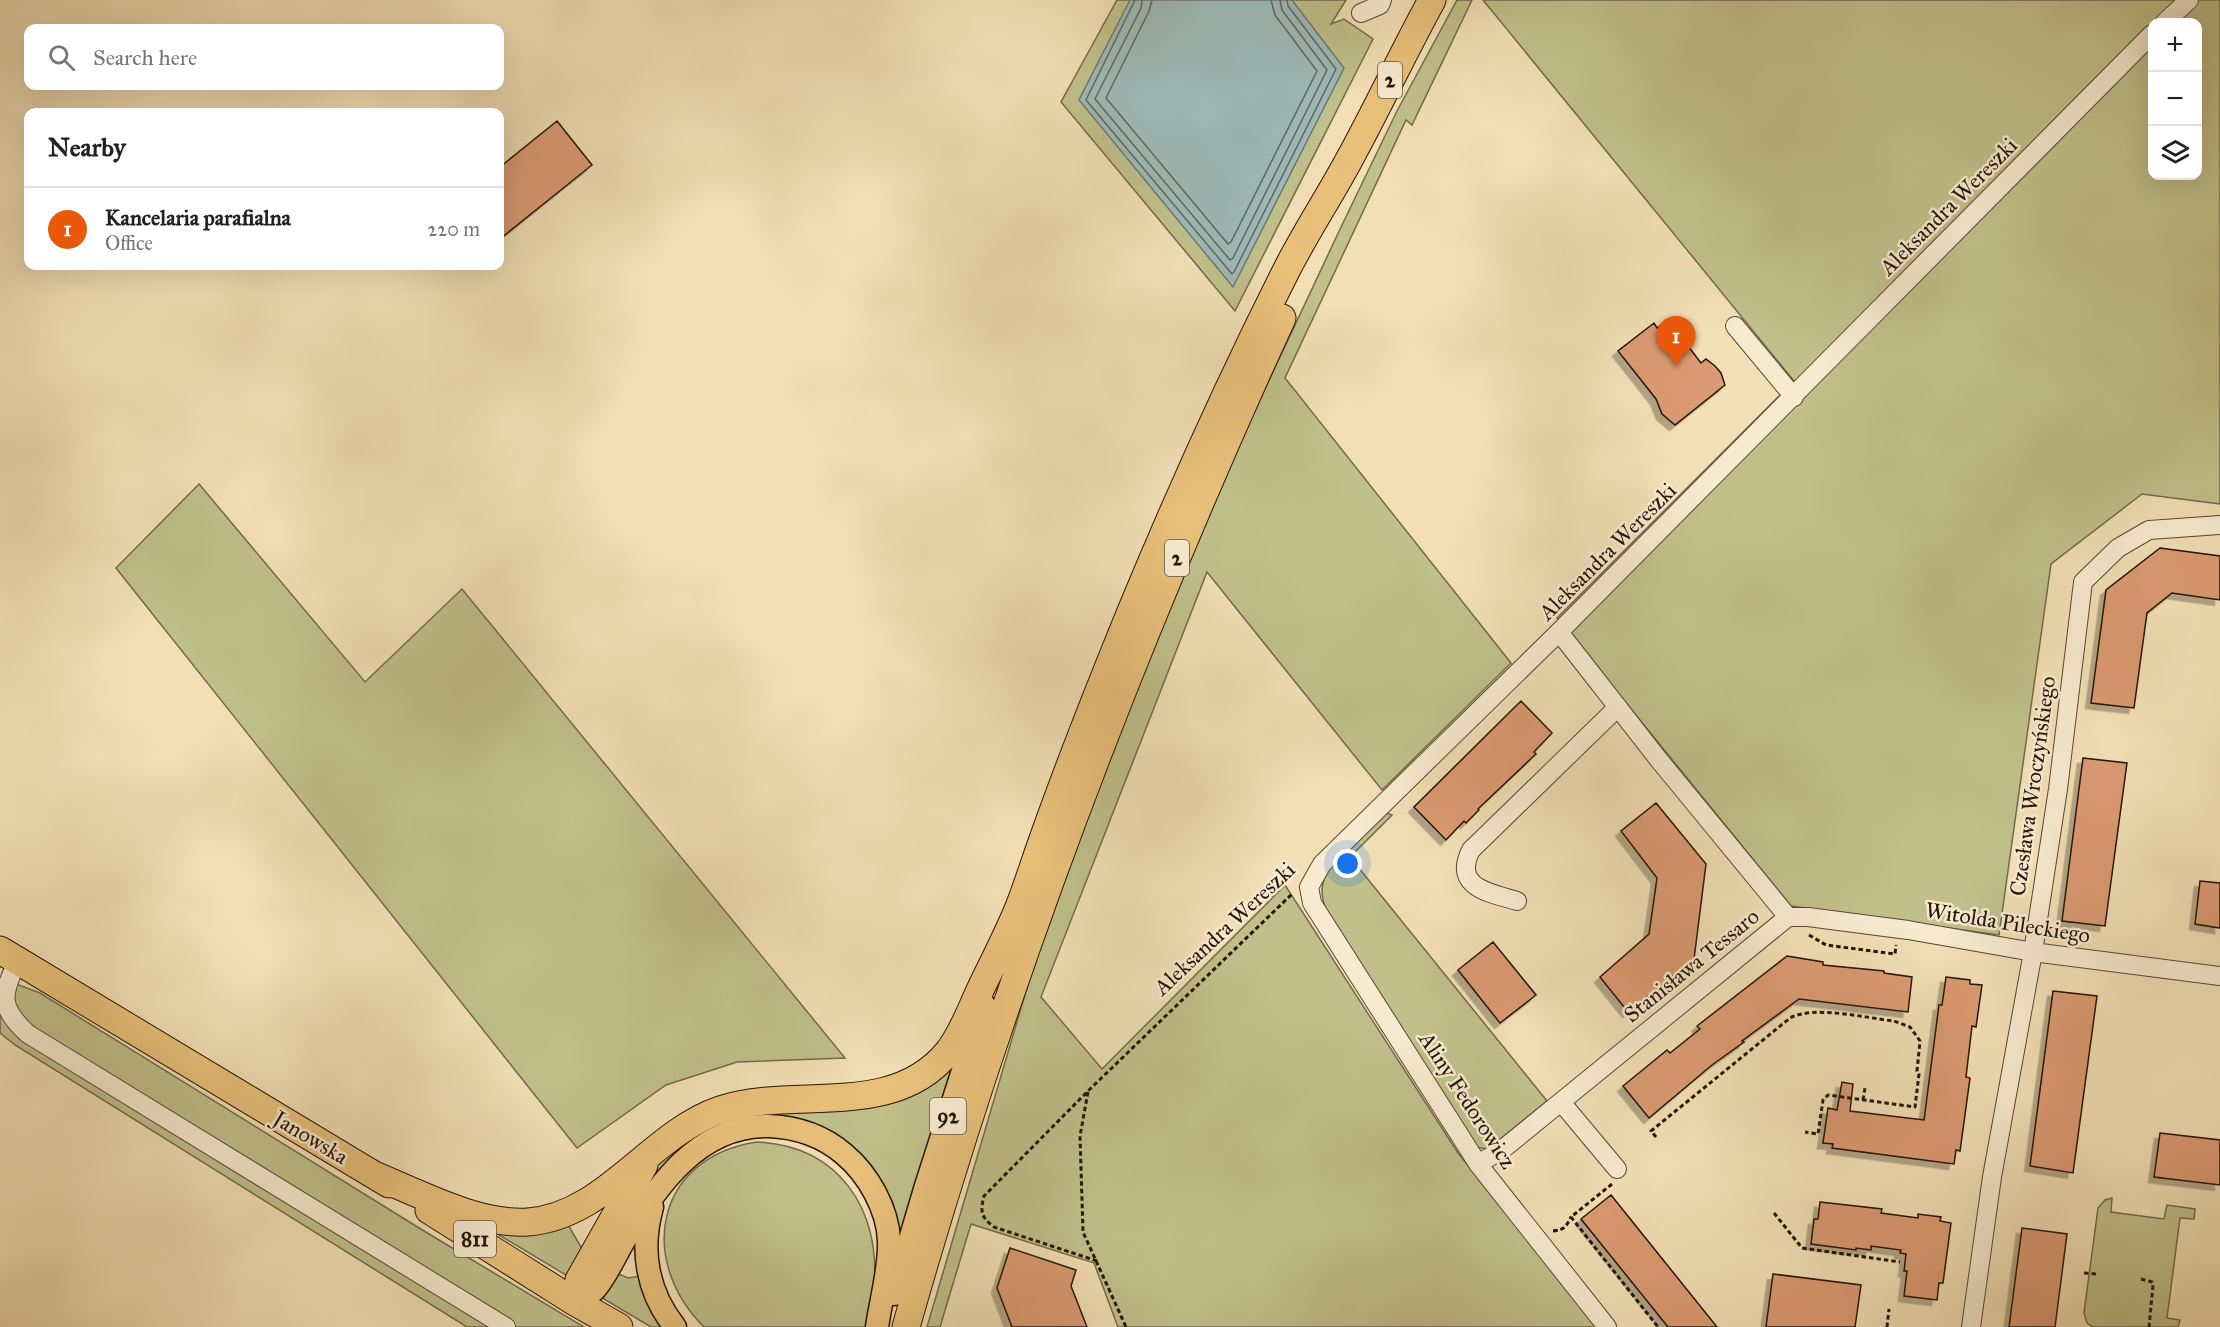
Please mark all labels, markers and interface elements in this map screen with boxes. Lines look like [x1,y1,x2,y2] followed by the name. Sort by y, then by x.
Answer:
[2148,18,2202,180] map controls
[2148,18,2202,72] button: +
[24,24,504,90] search box
[45,41,78,74] icon: search
[93,44,197,71] text: Search here
[1378,62,1402,98] road number: 2
[2148,72,2202,126] button: −
[2148,126,2202,180] button: layers
[48,131,126,163] text: Nearby
[1873,132,2023,281] street label: Aleksandra Wereszki
[105,204,291,231] text: Kancelaria parafialna
[64,217,71,241] text: 1
[428,217,480,241] text: 220 m
[105,231,153,255] text: Office
[1656,316,1696,366] pin: 1
[1532,477,1682,626] street label: Aleksandra Wereszki
[1165,540,1189,576] road number: 2
[2004,674,2061,898] street label: Czesława Wroczyńskiego
[1333,849,1362,878] your location
[1147,856,1301,1001] street label: Aleksandra Wereszki
[1924,896,2092,949] street label: Witolda Pileckiego
[1618,903,1764,1028] street label: Stanisława Tessaro
[1413,1026,1522,1174] street label: Aliny Fedorowicz
[930,1098,966,1134] road number: 92
[267,1104,354,1171] street label: Janowska
[454,1221,496,1257] road number: 811

